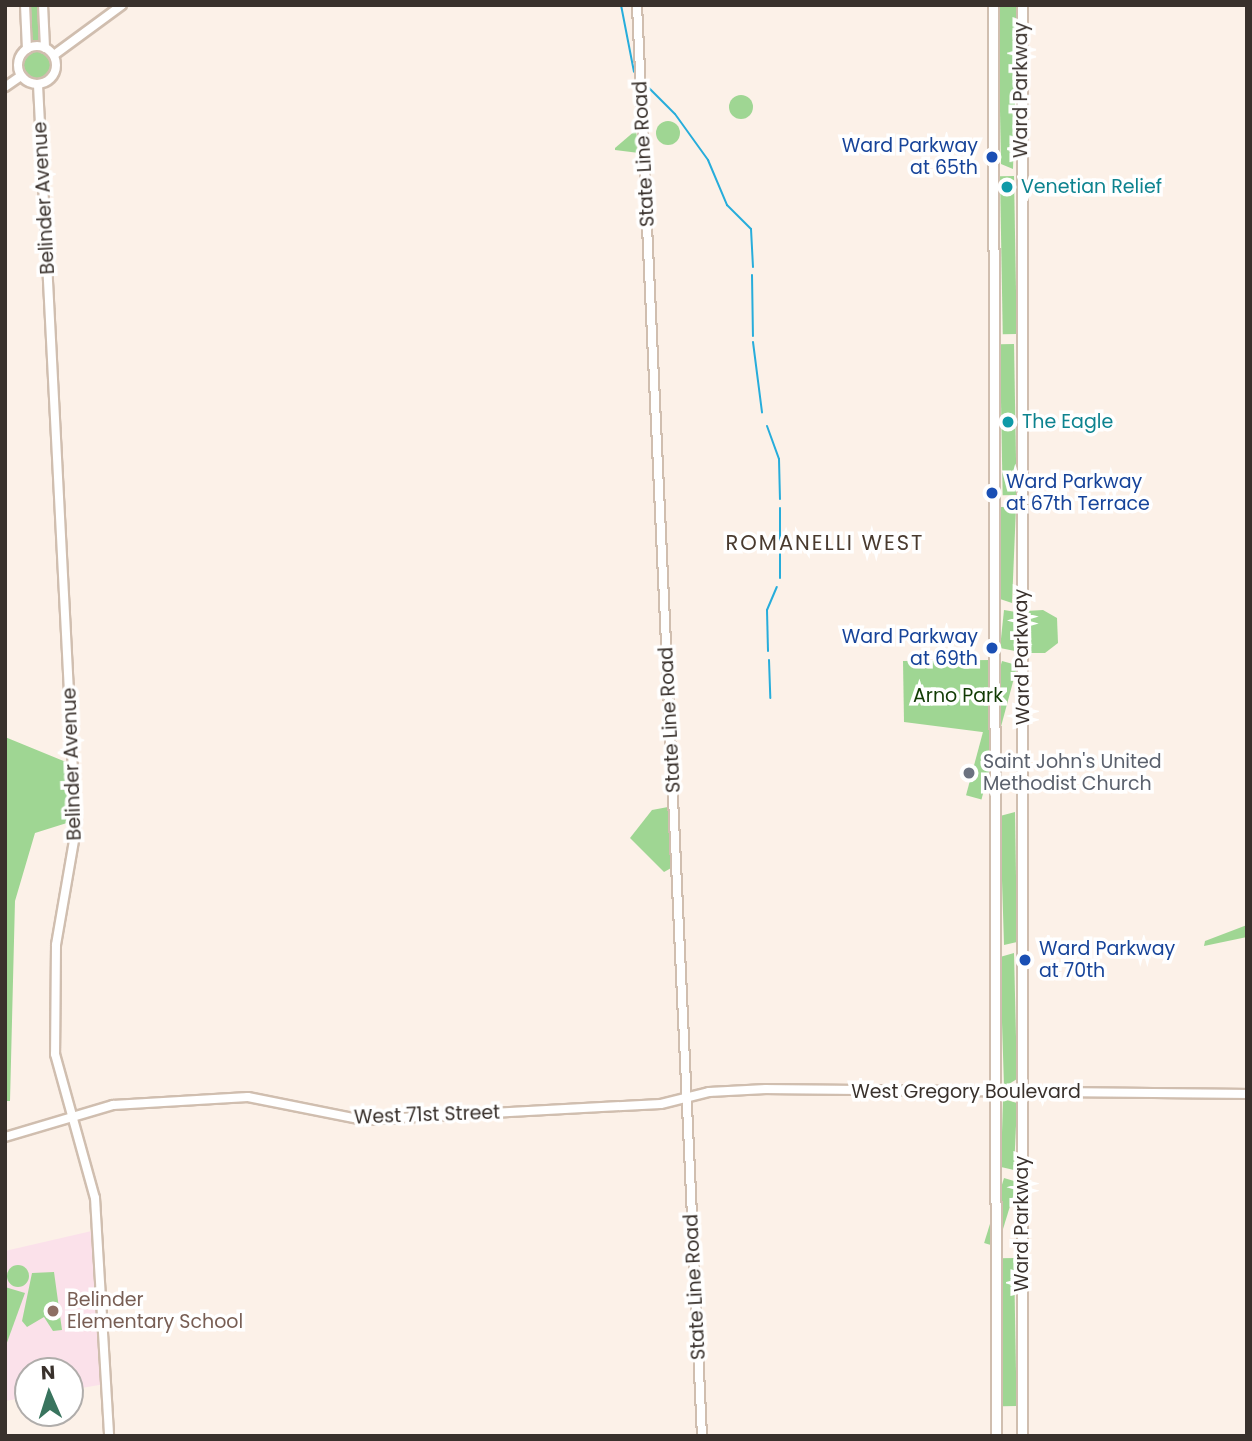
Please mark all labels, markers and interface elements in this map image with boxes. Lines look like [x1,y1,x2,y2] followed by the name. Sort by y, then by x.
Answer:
[1010,22,1032,158] street label: Ward Parkway
[629,81,659,227] street label: State Line Road
[29,121,59,275] street label: Belinder Avenue
[842,135,978,179] place label: Ward Parkway at 65th
[984,149,1000,165] marker: Ward Parkway at 65th
[1021,176,1162,198] place label: Venetian Relief
[999,179,1015,195] marker: Venetian Relief
[1022,411,1113,433] place label: The Eagle
[1000,414,1016,430] marker: The Eagle
[1006,471,1150,515] place label: Ward Parkway at 67th Terrace
[984,485,1000,501] marker: Ward Parkway at 67th Terrace
[727,530,923,556] district label: ROMANELLI WEST
[1009,589,1035,725] street label: Ward Parkway
[842,626,978,670] place label: Ward Parkway at 69th
[984,640,1000,656] marker: Ward Parkway at 69th
[655,647,685,793] street label: State Line Road
[913,685,1003,707] park label: Arno Park
[58,687,86,841] street label: Belinder Avenue
[983,751,1162,795] place label: Saint John's United Methodist Church
[961,765,977,781] marker: Saint John's United Methodist Church
[1039,938,1175,982] place label: Ward Parkway at 70th
[1017,952,1033,968] marker: Ward Parkway at 70th
[851,1081,1081,1103] street label: West Gregory Boulevard
[354,1101,500,1129] street label: West 71st Street
[1011,1156,1033,1292] street label: Ward Parkway
[680,1214,710,1360] street label: State Line Road
[67,1289,243,1333] place label: Belinder Elementary School
[45,1303,61,1319] marker: Belinder Elementary School
[14,1357,84,1427] north arrow
[40,1359,56,1386] text: N

